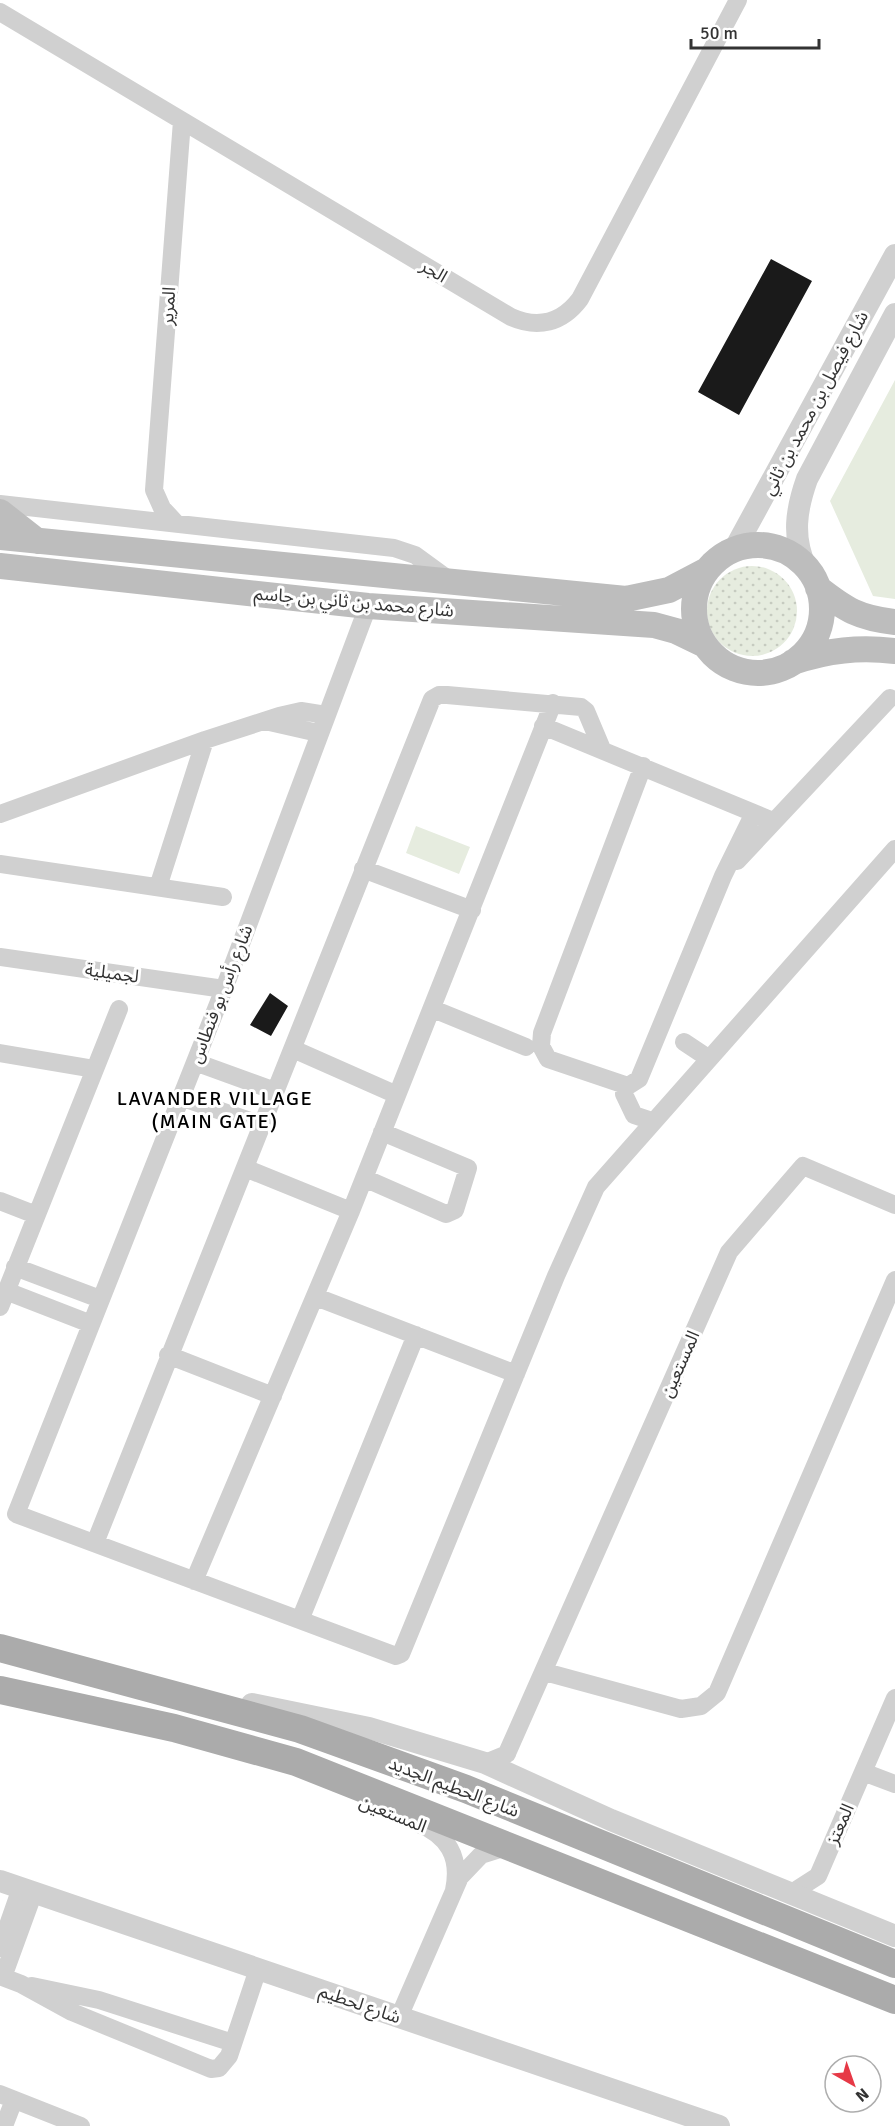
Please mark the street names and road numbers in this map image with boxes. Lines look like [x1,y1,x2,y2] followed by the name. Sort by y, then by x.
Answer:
[416,254,451,288] street label: الجر
[156,286,180,327] street label: المرير
[757,307,876,500] street label: شارع فيصل بن محمد بن ثاني
[253,582,455,625] street label: شارع محمد بن ثاني بن جاسم
[184,922,260,1067] street label: شارع رأس بو فنطاس
[84,958,140,988] street label: لجميلية
[656,1327,704,1401] street label: المستعين
[385,1752,522,1825] street label: شارع الحطيم الجديد
[356,1791,430,1837] street label: المستعين
[821,1800,859,1849] street label: المعتز
[315,1980,404,2031] street label: شارع لحطيم

